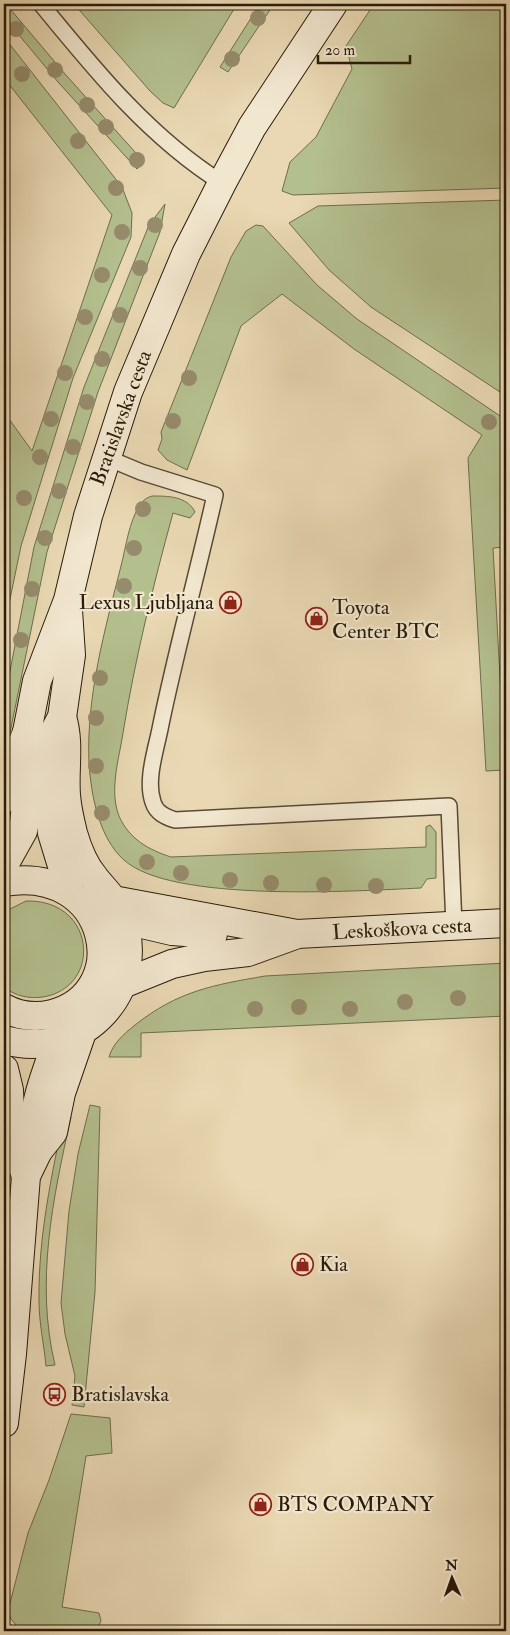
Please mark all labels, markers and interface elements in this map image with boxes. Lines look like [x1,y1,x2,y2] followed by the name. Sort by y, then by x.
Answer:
[318,32,410,64] scale bar
[325,41,355,60] text: 20 m
[84,346,158,490] street label: Bratislavska cesta
[79,589,214,616] place label: Lexus Ljubljana
[218,590,242,614] shop icon: Lexus Ljubljana
[332,594,439,645] place label: Toyota Center BTC
[304,607,328,631] shop icon: Toyota Center BTC
[332,912,473,946] street label: Leskoškova cesta
[319,1251,348,1278] place label: Kia
[291,1252,315,1276] shop icon: Kia
[71,1381,169,1408] place label: Bratislavska
[43,1382,67,1406] bus stop icon: Bratislavska
[277,1491,434,1518] place label: BTS COMPANY
[249,1492,273,1516] shop icon: BTS COMPANY
[428,1552,478,1602] north arrow
[444,1557,459,1574] text: N

